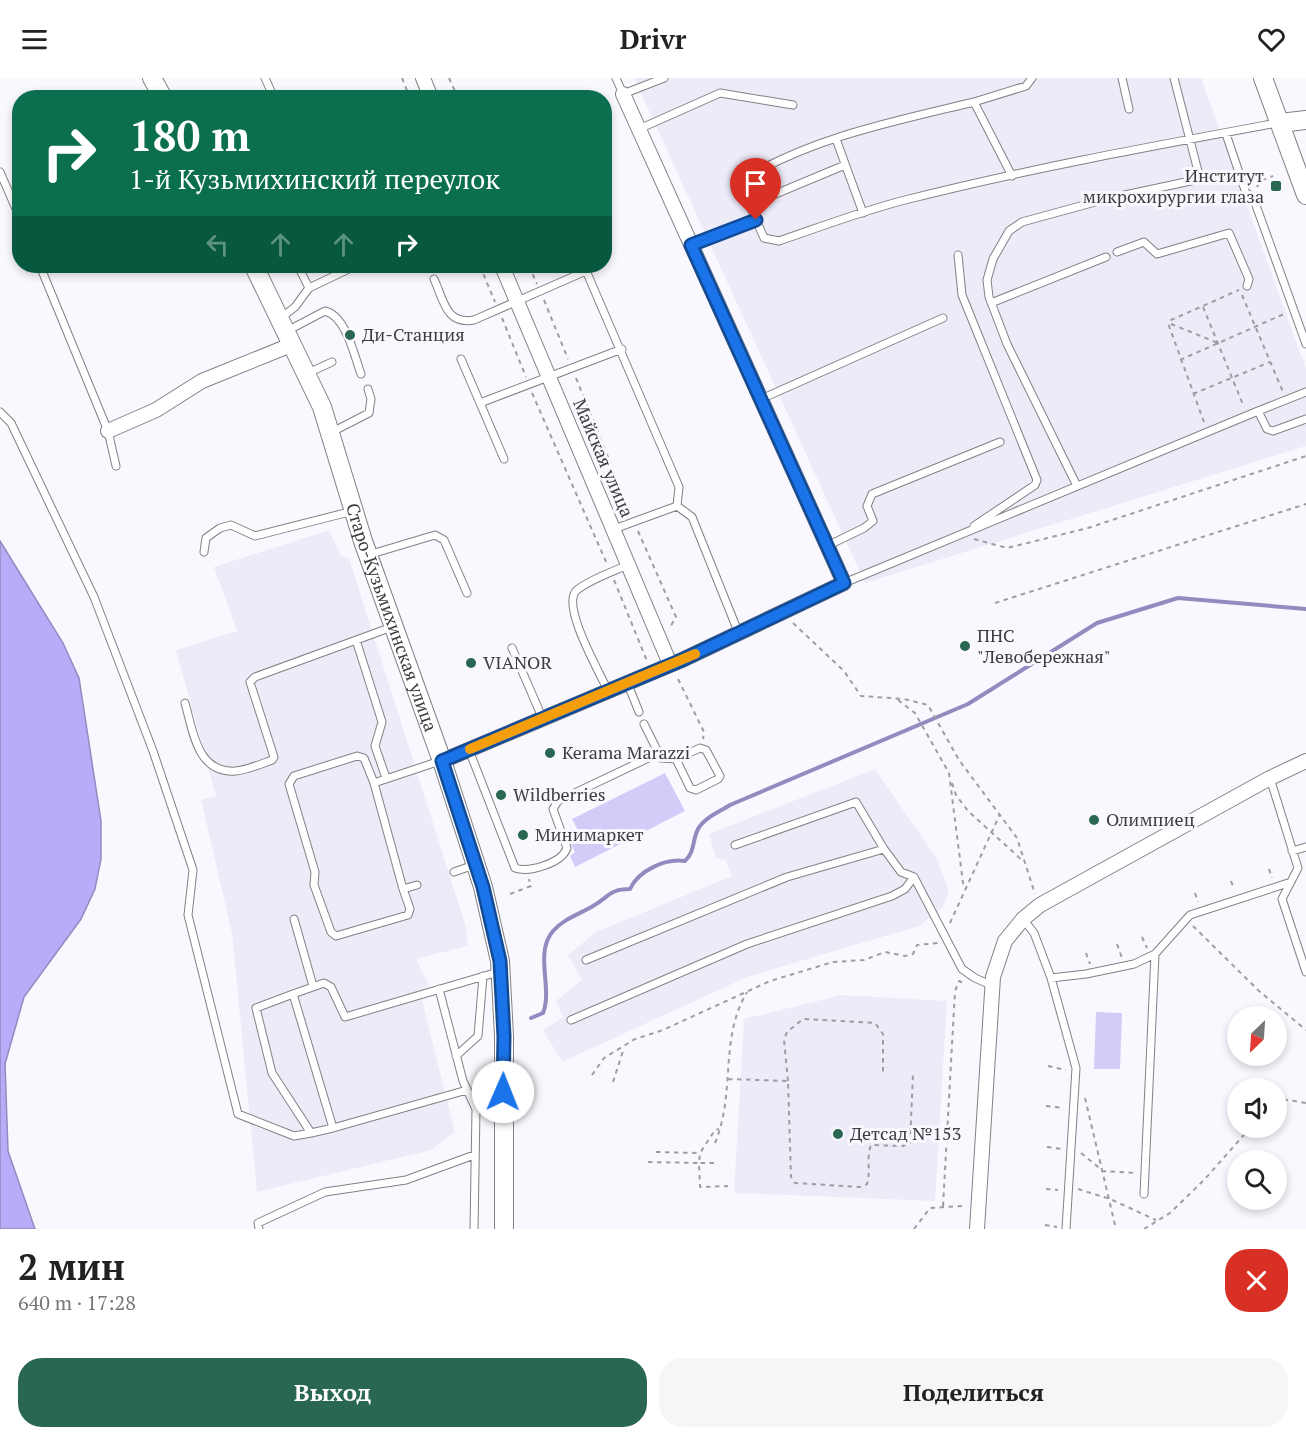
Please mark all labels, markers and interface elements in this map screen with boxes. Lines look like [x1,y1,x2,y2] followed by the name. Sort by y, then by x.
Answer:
[620,21,686,57] text: Drivr
[18,23,51,56] icon: menu
[1255,23,1288,56] icon: heart
[129,107,250,163] text: 180 m
[30,114,108,192] icon: right
[730,158,781,220] pin
[129,161,500,197] text: 1-й Кузьмихинский переулок
[1083,163,1264,208] place label: Институт микрохирургии глаза
[739,167,772,200] icon: arrive
[1269,179,1283,193] marker: Институт микрохирургии глаза
[201,228,234,261] icon: left
[264,228,297,261] icon: ahead
[327,228,360,261] icon: ahead
[390,228,423,261] icon: right
[362,322,465,346] place label: Ди-Станция
[343,328,357,342] marker: Ди-Станция
[568,395,640,520] street label: Майская улица
[341,500,443,735] street label: Старо-Кузьмихинская улица
[977,623,1111,668] place label: ПНС "Левобережная"
[958,639,972,653] marker: ПНС "Левобережная"
[483,650,552,674] place label: VIANOR
[464,656,478,670] marker: VIANOR
[562,740,690,764] place label: Kerama Marazzi
[543,746,557,760] marker: Kerama Marazzi
[513,782,606,806] place label: Wildberries
[494,788,508,802] marker: Wildberries
[1106,807,1195,831] place label: Олимпиец
[1087,813,1101,827] marker: Олимпиец
[535,822,644,846] place label: Минимаркет
[516,828,530,842] marker: Минимаркет
[1227,1006,1287,1066] north arrow
[1227,1006,1287,1210] map controls
[471,1060,535,1124] position arrow
[1227,1078,1287,1138] button: sound
[850,1121,961,1145] place label: Детсад №153
[831,1127,845,1141] marker: Детсад №153
[1227,1150,1287,1210] button: search
[18,1243,125,1290] text: 2 мин
[1225,1249,1288,1312] button: close
[18,1289,136,1316] text: 640 m · 17:28
[18,1358,647,1427] button: Выход
[659,1358,1288,1427] button: Поделиться

